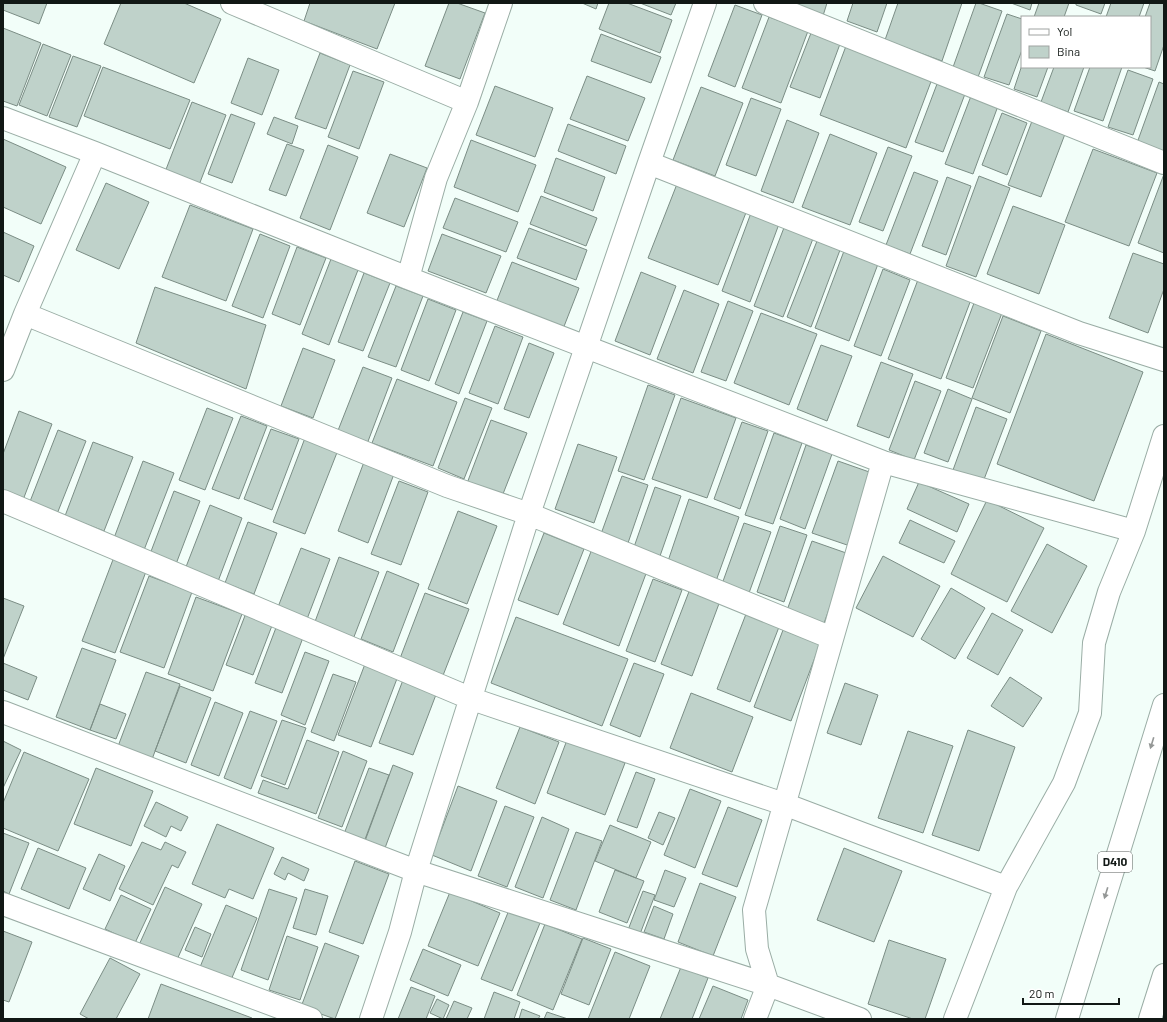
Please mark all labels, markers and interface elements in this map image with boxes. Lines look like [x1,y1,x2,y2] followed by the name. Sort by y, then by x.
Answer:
[1021,16,1151,68] legend
[1057,24,1072,38] text: Yol
[1057,44,1080,58] text: Bina
[1149,737,1155,749] one-way arrow
[1098,852,1132,872] road number: D410
[1103,888,1109,900] one-way arrow
[1023,980,1119,1006] scale bar
[1029,986,1055,1000] text: 20 m

